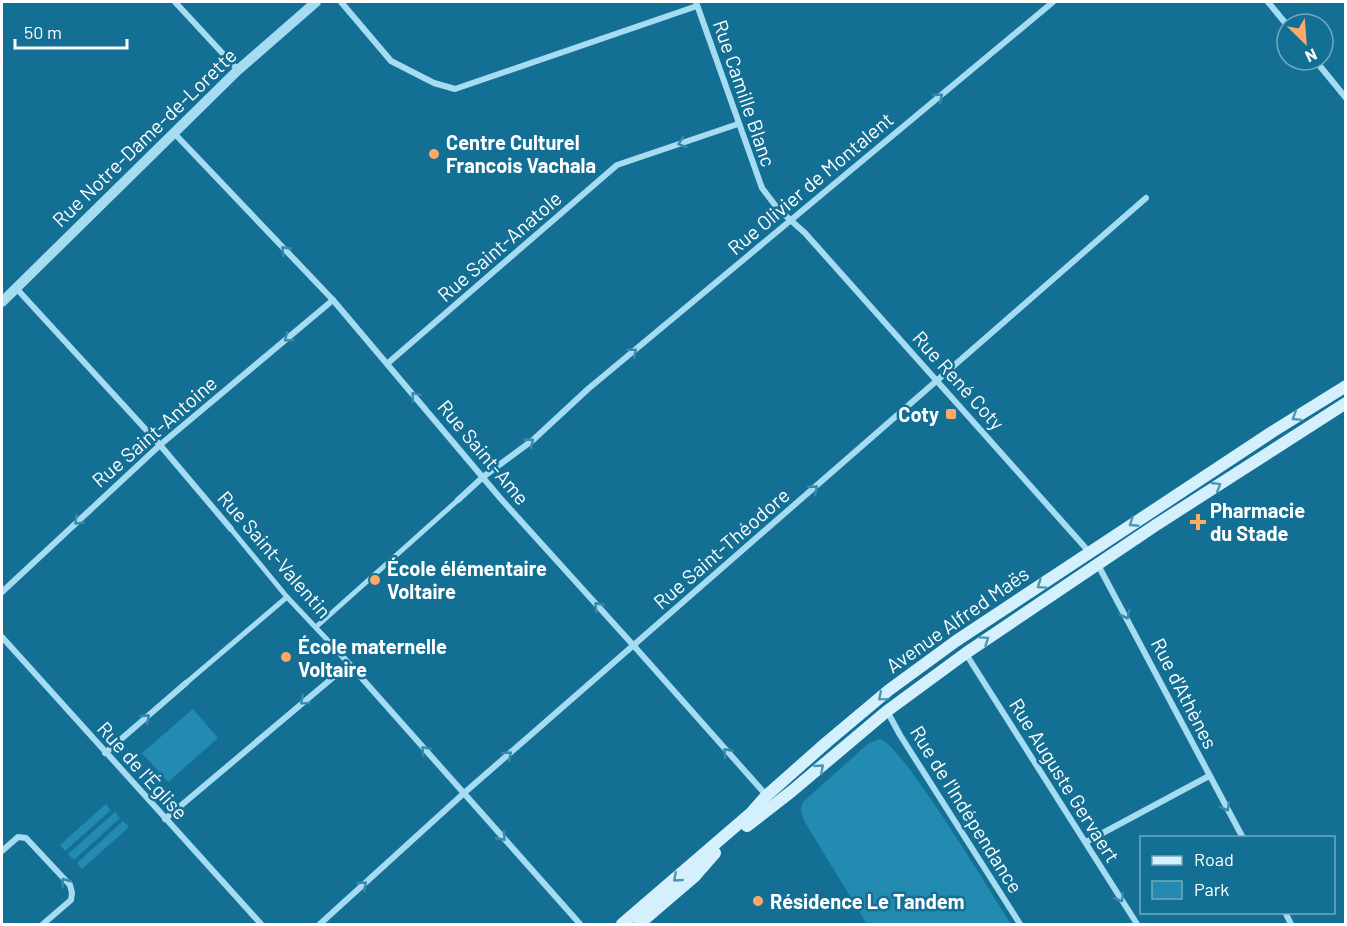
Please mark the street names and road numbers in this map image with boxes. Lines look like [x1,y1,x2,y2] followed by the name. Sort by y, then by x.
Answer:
[709,16,781,170] street label: Rue Camille Blanc
[47,43,241,231] street label: Rue Notre-Dame-de-Lorette
[722,107,898,259] street label: Rue Olivier de Montalent
[432,186,566,306] street label: Rue Saint-Anatole
[908,325,1010,435] street label: Rue René Coty
[87,370,221,492] street label: Rue Saint-Antoine
[433,395,535,509] street label: Rue Saint-Ame
[648,482,794,614] street label: Rue Saint-Théodore
[213,486,337,622] street label: Rue Saint-Valentin
[881,561,1033,677] street label: Avenue Alfred Maës
[1147,634,1223,752] street label: Rue d'Athènes
[1005,694,1125,866] street label: Rue Auguste Gervaert
[93,716,193,824] street label: Rue de l'Église
[906,721,1028,897] street label: Rue de l'Indépendance

